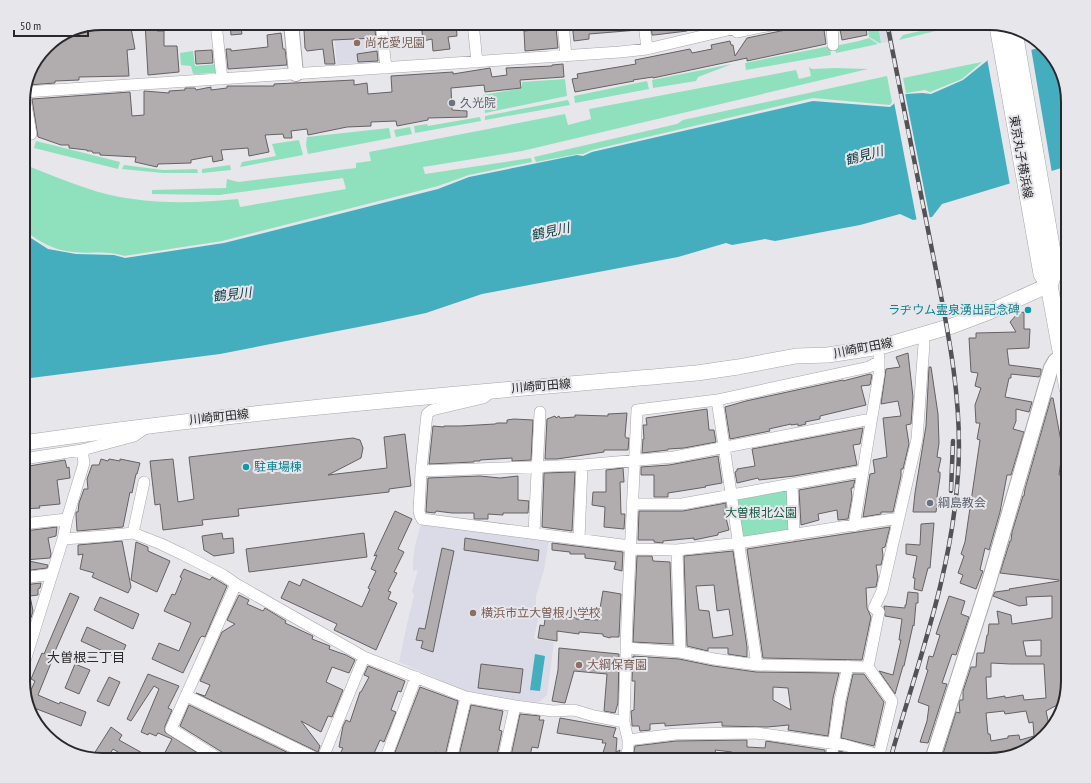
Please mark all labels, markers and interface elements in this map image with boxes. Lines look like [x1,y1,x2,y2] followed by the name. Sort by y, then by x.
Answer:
[14,12,88,38] scale bar
[20,18,41,33] text: 50 m
[365,35,425,50] place label: 尚花愛児園
[352,38,362,48] marker: 尚花愛児園
[460,95,496,110] place label: 久光院
[447,98,457,108] marker: 久光院
[1007,114,1036,200] street label: 東京丸子横浜線
[843,142,887,169] water label: 鶴見川
[529,219,573,244] water label: 鶴見川
[212,283,254,305] water label: 鶴見川
[888,302,1020,317] place label: ラヂウム霊泉湧出記念碑
[1023,305,1033,315] marker: ラヂウム霊泉湧出記念碑
[832,334,894,361] street label: 川崎町田線
[510,375,572,396] street label: 川崎町田線
[188,406,250,427] street label: 川崎町田線
[254,459,302,474] place label: 駐車場棟
[241,462,251,472] marker: 駐車場棟
[938,495,986,510] place label: 綱島教会
[925,498,935,508] marker: 綱島教会
[725,505,797,520] park label: 大曽根北公園
[481,605,601,620] place label: 横浜市立大曽根小学校
[468,608,478,618] marker: 横浜市立大曽根小学校
[47,649,125,666] district label: 大曽根三丁目
[587,657,647,672] place label: 大綱保育園
[574,660,584,670] marker: 大綱保育園

